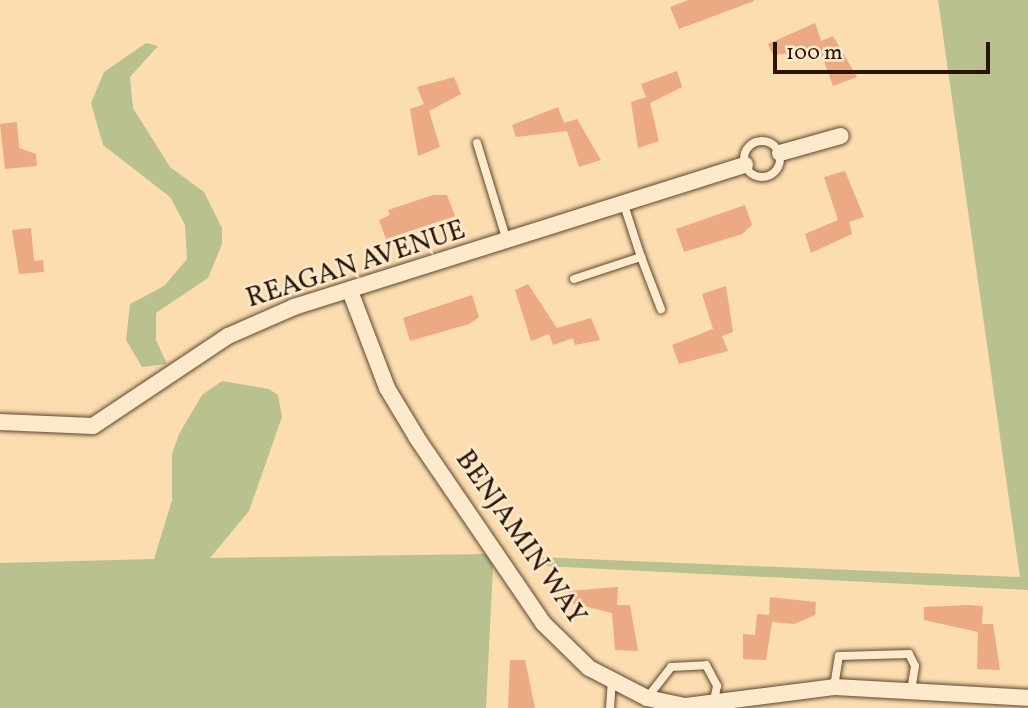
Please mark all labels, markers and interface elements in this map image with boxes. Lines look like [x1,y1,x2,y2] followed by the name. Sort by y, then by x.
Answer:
[776,28,993,72] scale bar
[786,39,843,68] text: 100 m
[242,214,470,316] street label: REAGAN AVENUE
[447,444,593,632] street label: BENJAMIN WAY

